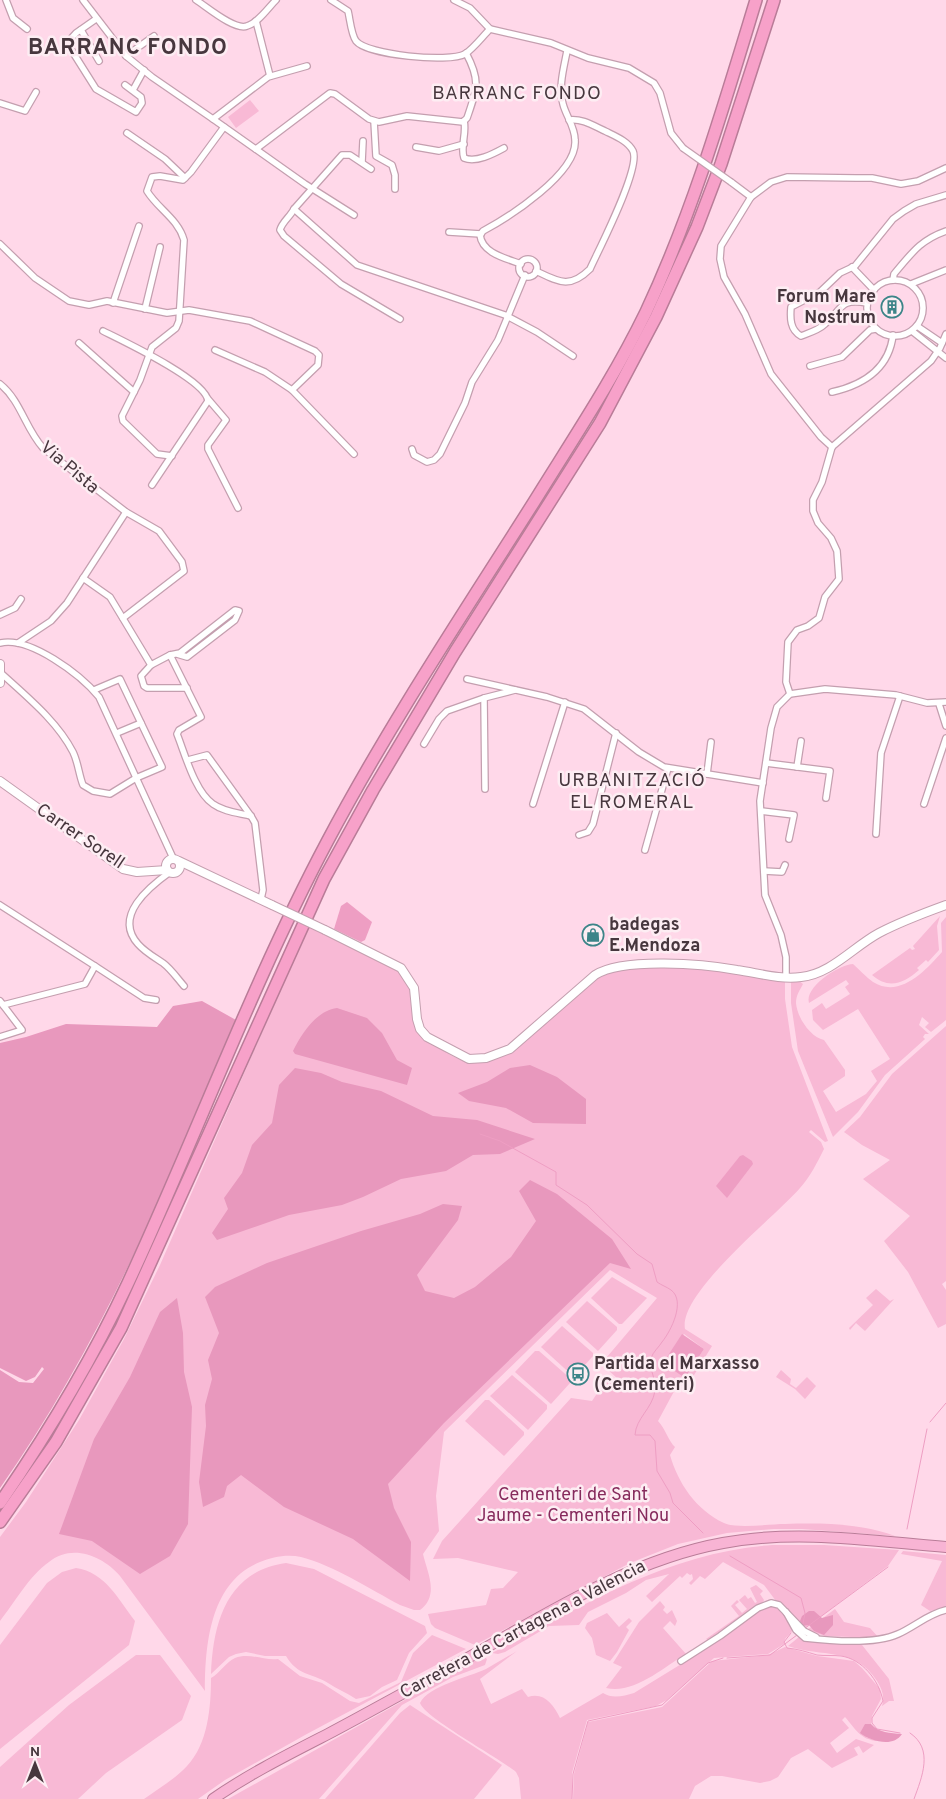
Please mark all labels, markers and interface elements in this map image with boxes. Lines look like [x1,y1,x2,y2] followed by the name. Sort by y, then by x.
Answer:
[28,35,228,62] district label: BARRANC FONDO
[432,82,602,106] district label: BARRANC FONDO
[777,286,876,330] place label: Forum Mare Nostrum
[880,295,904,319] building icon: Forum Mare Nostrum
[35,437,103,499] street label: Via Pista
[558,768,706,815] district label: URBANITZACIÓ EL ROMERAL
[31,799,129,875] street label: Carrer Sorell
[609,914,700,958] place label: badegas E.Mendoza
[581,923,605,947] shop icon: badegas E.Mendoza
[594,1353,759,1397] place label: Partida el Marxasso (Cementeri)
[566,1362,590,1386] bus stop icon: Partida el Marxasso (Cementeri)
[477,1484,669,1528] park label: Cementeri de Sant Jaume - Cementeri Nou
[396,1555,650,1705] street label: Carretera de Cartagena a Valencia
[10,1739,60,1789] north arrow
[30,1744,40,1761] text: N

